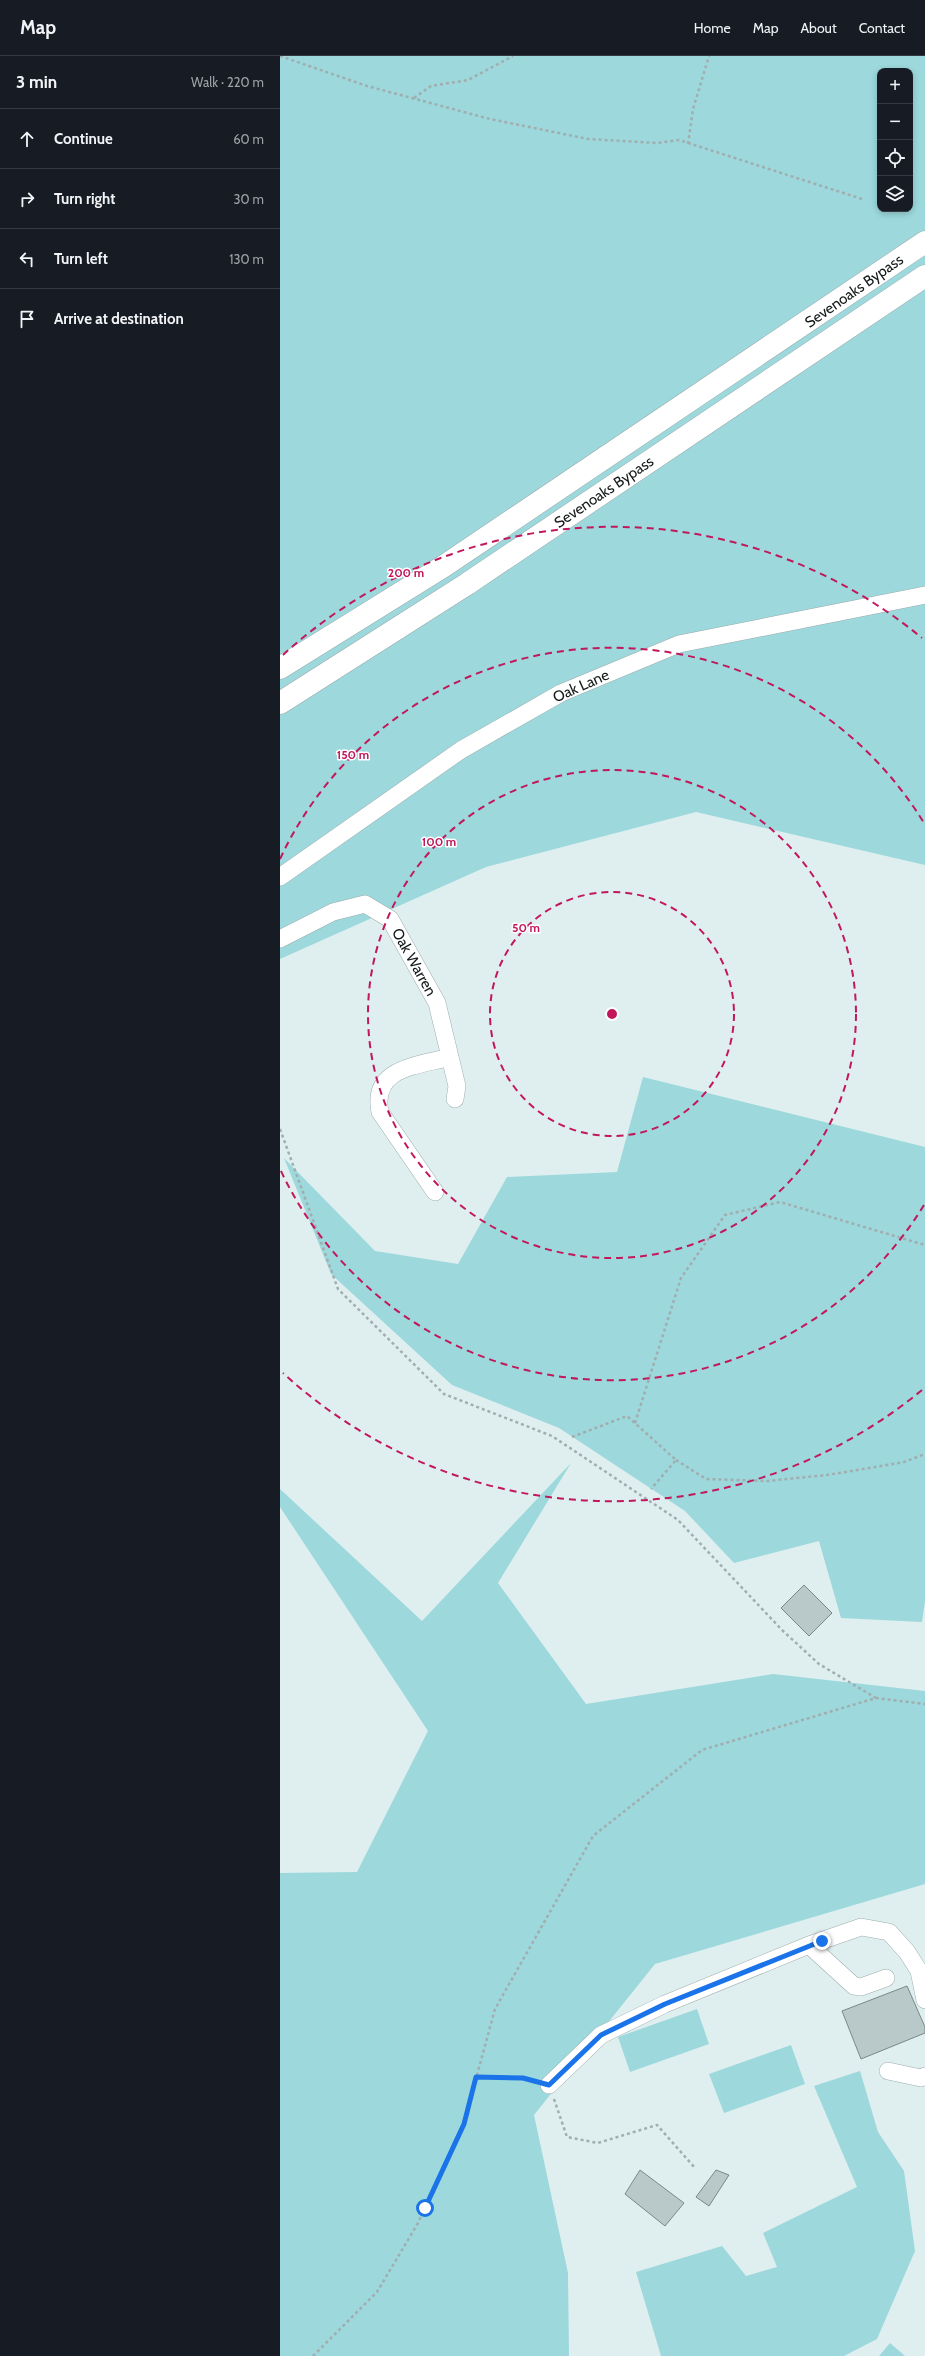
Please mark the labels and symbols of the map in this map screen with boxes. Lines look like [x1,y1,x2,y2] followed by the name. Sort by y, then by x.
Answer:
[801,250,907,332] street label: Sevenoaks Bypass
[551,452,657,532] street label: Sevenoaks Bypass
[388,565,424,580] text: 200 m
[550,666,612,706] street label: Oak Lane
[337,747,369,762] text: 150 m
[422,834,456,849] text: 100 m
[512,920,540,935] text: 50 m
[388,925,440,999] street label: Oak Warren
[605,1007,619,1021] centre of rings
[813,1932,831,1950] route end
[416,2199,434,2217] route start

